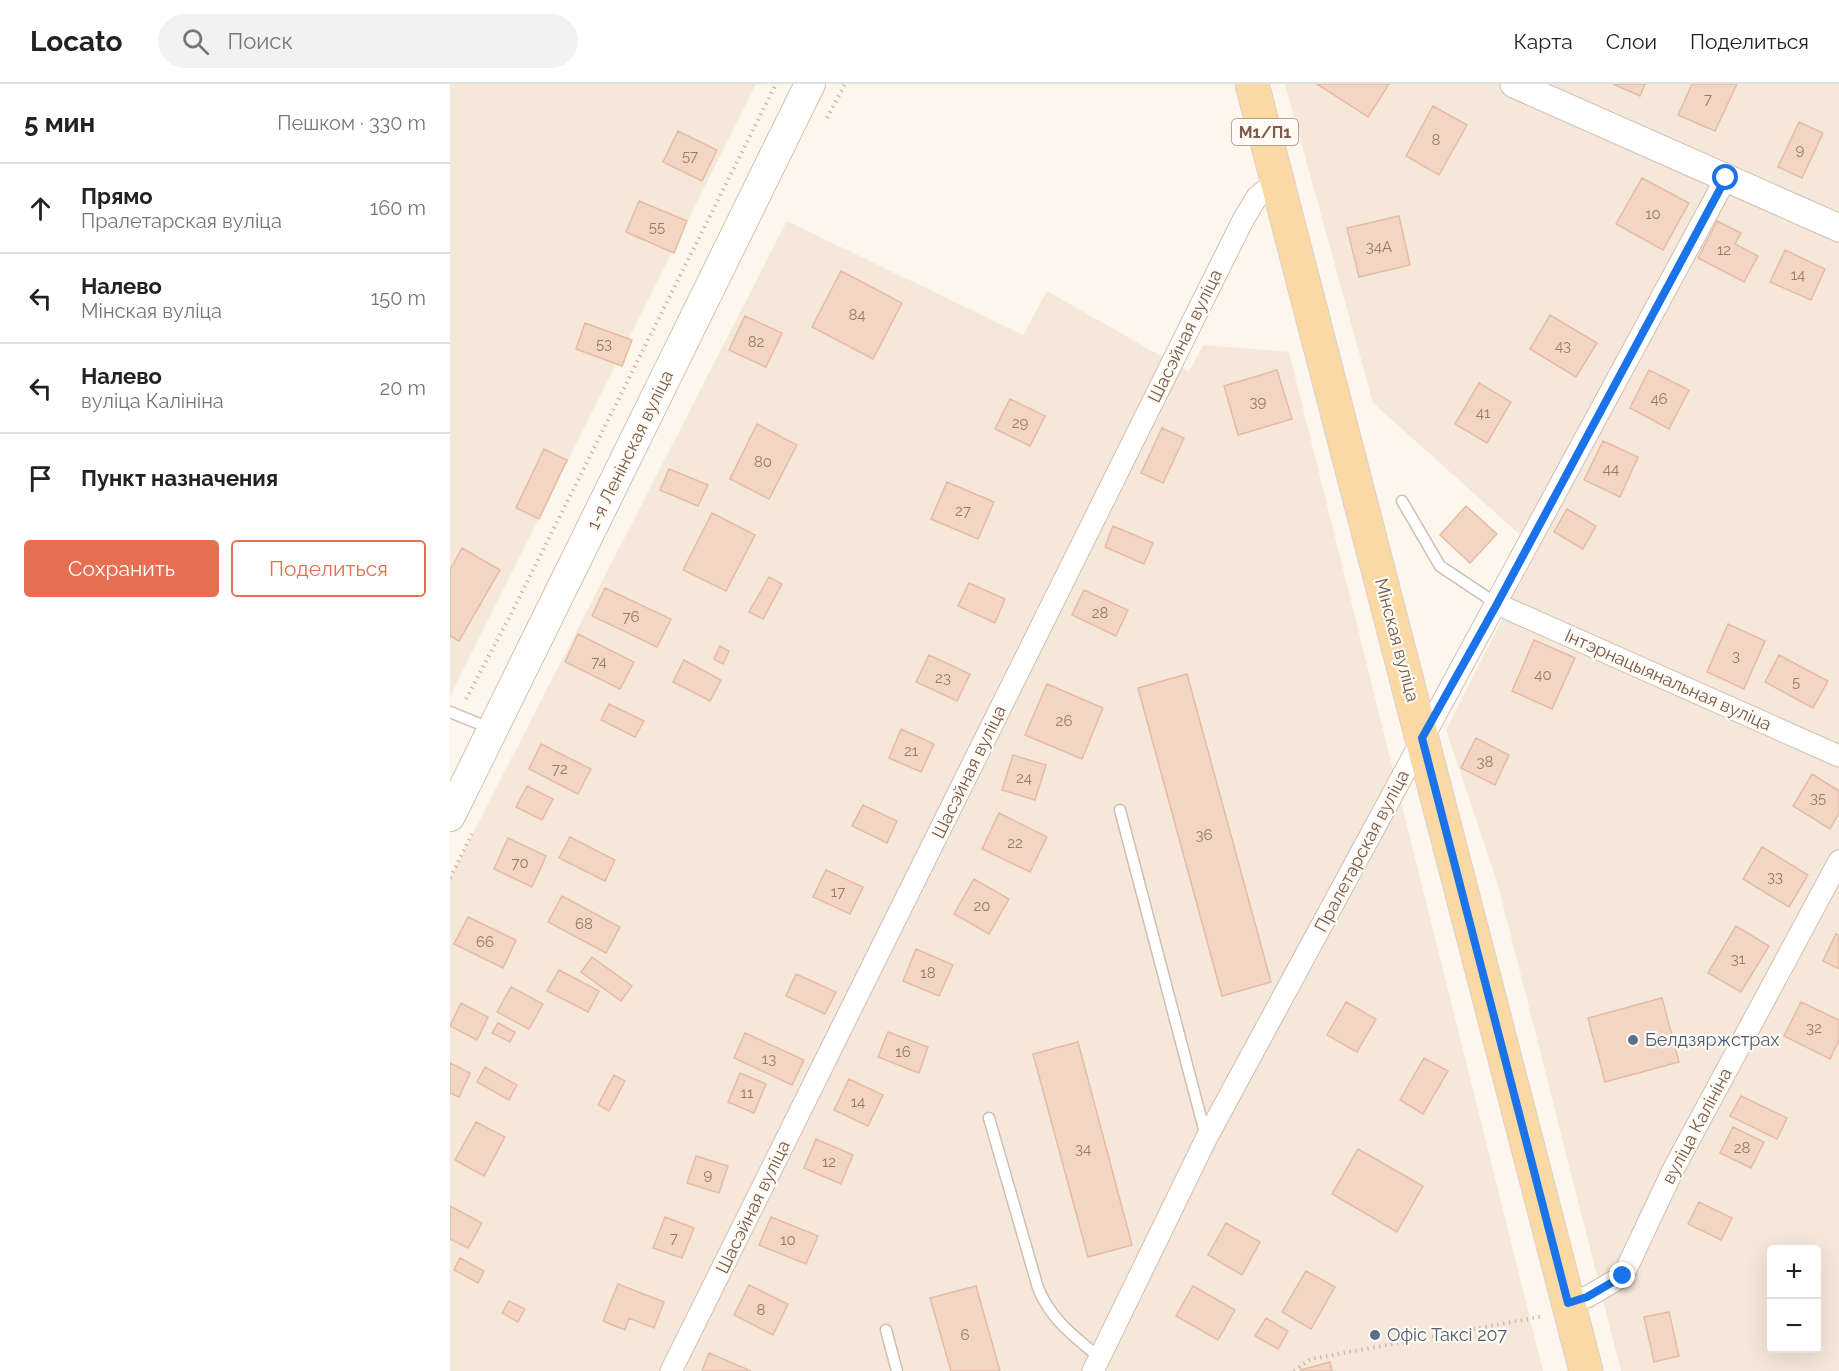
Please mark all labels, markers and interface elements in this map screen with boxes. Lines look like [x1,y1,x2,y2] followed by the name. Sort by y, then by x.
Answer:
[158,14,578,68] search box
[30,25,122,58] text: Locato
[179,25,212,58] icon: search
[227,28,293,54] text: Поиск
[1514,29,1573,54] text: Карта
[1606,29,1657,54] text: Слои
[1690,29,1809,54] text: Поделиться
[1704,90,1712,108] house number: 7
[24,108,95,138] text: 5 мин
[277,111,426,135] text: Пешком · 330 m
[1232,119,1298,145] road number: М1/П1
[1432,131,1441,149] house number: 8
[1796,141,1805,159] house number: 9
[682,147,698,165] house number: 57
[1712,164,1738,190] route start
[81,183,153,209] text: Прямо
[24,192,57,225] icon: ahead
[370,196,426,220] text: 160 m
[1645,205,1661,223] house number: 10
[81,209,282,233] text: Пралетарская вуліца
[649,218,665,236] house number: 55
[1366,238,1392,256] house number: 34А
[1717,241,1731,259] house number: 12
[1143,266,1226,406] street label: Шасэйная вуліца
[1791,266,1805,284] house number: 14
[81,273,162,299] text: Налево
[24,282,57,315] icon: left
[371,286,426,310] text: 150 m
[81,299,222,323] text: Мінская вуліца
[848,306,866,324] house number: 84
[748,333,765,351] house number: 82
[596,335,612,353] house number: 53
[1555,337,1571,355] house number: 43
[81,363,162,389] text: Налево
[582,367,677,533] street label: 1-я Ленінская вуліца
[24,372,57,405] icon: left
[380,376,426,400] text: 20 m
[81,389,224,413] text: вуліца Калініна
[1650,390,1668,408] house number: 46
[1250,393,1267,411] house number: 39
[1476,404,1491,422] house number: 41
[1012,414,1029,432] house number: 29
[754,453,772,471] house number: 80
[1603,460,1619,478] house number: 44
[24,462,57,495] icon: arrive
[81,465,278,491] text: Пункт назначения
[955,502,971,520] house number: 27
[24,540,219,597] button: Сохранить
[231,540,426,597] button: Поделиться
[1371,576,1424,704] street label: Мінская вуліца
[1092,604,1108,622] house number: 28
[622,608,640,626] house number: 76
[1561,624,1775,735] street label: Інтэрнацыянальная вуліца
[1732,647,1740,665] house number: 3
[591,653,607,671] house number: 74
[1534,666,1552,684] house number: 40
[935,669,951,687] house number: 23
[1792,673,1800,691] house number: 5
[927,702,1010,842] street label: Шасэйная вуліца
[1056,712,1072,730] house number: 26
[904,742,919,760] house number: 21
[1477,753,1494,771] house number: 38
[552,760,568,778] house number: 72
[1310,766,1413,935] street label: Пралетарская вуліца
[1016,769,1032,787] house number: 24
[1810,789,1826,807] house number: 35
[1195,826,1213,844] house number: 36
[1007,834,1023,852] house number: 22
[511,854,529,872] house number: 70
[1767,868,1783,886] house number: 33
[831,883,845,901] house number: 17
[974,897,991,915] house number: 20
[575,915,593,933] house number: 68
[476,933,494,951] house number: 66
[1731,950,1746,968] house number: 31
[920,964,936,982] house number: 18
[1806,1019,1822,1037] house number: 32
[1645,1029,1779,1050] place label: Белдзяржстрах
[1626,1033,1640,1047] marker: Белдзяржстрах
[895,1043,911,1061] house number: 16
[762,1050,776,1068] house number: 13
[1657,1064,1736,1187] street label: вуліца Калініна
[741,1084,754,1102] house number: 11
[851,1093,865,1111] house number: 14
[711,1137,794,1277] street label: Шасэйная вуліца
[1734,1139,1750,1157] house number: 28
[1075,1140,1091,1158] house number: 34
[822,1153,836,1171] house number: 12
[704,1166,713,1184] house number: 9
[670,1229,678,1247] house number: 7
[780,1231,796,1249] house number: 10
[1767,1245,1821,1353] map controls
[1767,1245,1821,1299] button: +
[1609,1262,1635,1288] route end
[1767,1299,1821,1353] button: −
[757,1301,766,1319] house number: 8
[1387,1324,1507,1345] place label: Офіс Таксі 207
[960,1326,970,1344] house number: 6
[1368,1328,1382,1342] marker: Офіс Таксі 207

